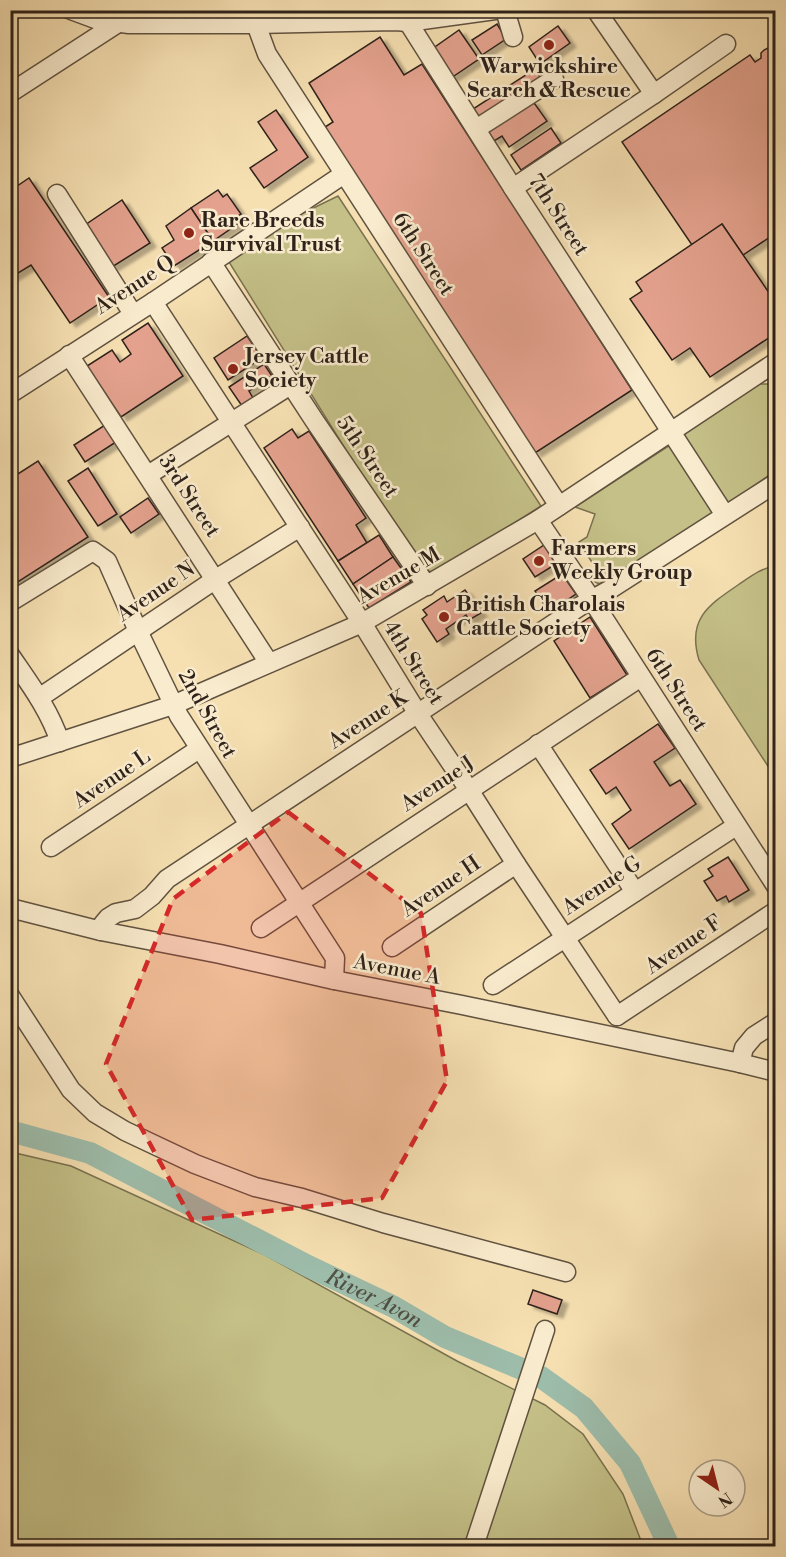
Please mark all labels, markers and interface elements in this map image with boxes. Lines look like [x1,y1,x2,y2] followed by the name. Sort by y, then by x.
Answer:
[542,38,556,52] marker: Warwickshire Search & Rescue
[467,54,631,104] place label: Warwickshire Search & Rescue
[522,169,594,261] street label: 7th Street
[386,207,460,301] street label: 6th Street
[201,208,342,258] place label: Rare Breeds Survival Trust
[182,226,196,240] marker: Rare Breeds Survival Trust
[89,250,180,321] street label: Avenue Q
[242,344,369,394] place label: Jersey Cattle Society
[226,362,240,376] marker: Jersey Cattle Society
[330,411,404,503] street label: 5th Street
[153,450,226,543] street label: 3rd Street
[550,536,693,586] place label: Farmers Weekly Group
[352,541,446,611] street label: Avenue M
[532,554,546,568] marker: Farmers Weekly Group
[111,556,201,628] street label: Avenue N
[456,592,625,642] place label: British Charolais Cattle Society
[437,610,451,624] marker: British Charolais Cattle Society
[377,616,449,710] street label: 4th Street
[639,643,713,737] street label: 6th Street
[172,665,242,764] street label: 2nd Street
[323,684,414,756] street label: Avenue K
[68,744,156,815] street label: Avenue L
[395,750,480,818] street label: Avenue J
[395,851,486,924] street label: Avenue H
[557,851,647,922] street label: Avenue G
[640,910,728,981] street label: Avenue F
[350,949,443,991] street label: Avenue A
[320,1262,428,1335] water label: River Avon
[687,1458,747,1518] north arrow
[714,1488,736,1511] text: N

